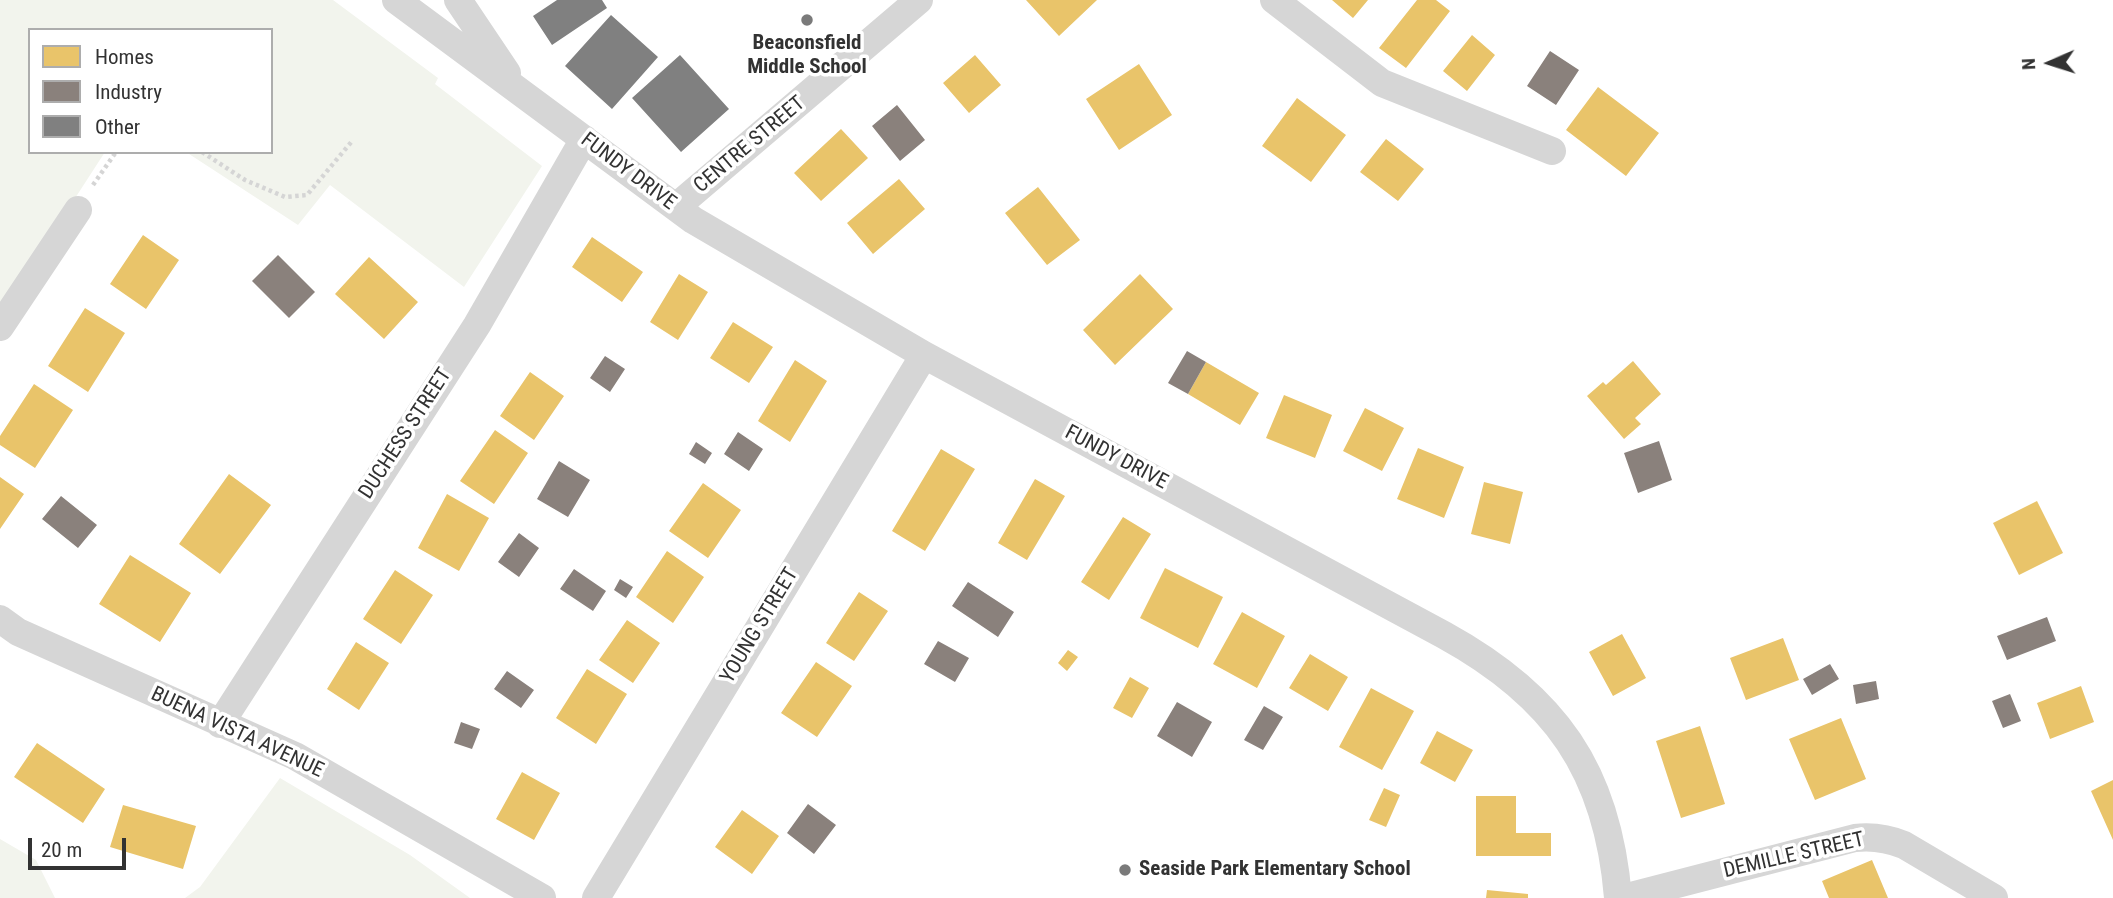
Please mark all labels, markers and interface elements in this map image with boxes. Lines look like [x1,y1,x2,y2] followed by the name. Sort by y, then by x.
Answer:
[799,12,815,28] marker: Beaconsfield Middle School
[28,28,273,154] legend
[2015,28,2085,98] north arrow
[747,31,867,81] place label: Beaconsfield Middle School
[95,45,154,69] text: Homes
[2017,58,2040,71] text: N
[95,80,162,104] text: Industry
[689,91,811,199] street label: CENTRE STREET
[95,115,140,139] text: Other
[575,128,681,216] street label: FUNDY DRIVE
[354,364,458,504] street label: DUCHESS STREET
[1060,420,1172,496] street label: FUNDY DRIVE
[716,564,804,688] street label: YOUNG STREET
[147,682,327,784] street label: BUENA VISTA AVENUE
[32,824,130,868] scale bar
[1721,828,1867,884] street label: DEMILLE STREET
[41,838,82,862] text: 20 m
[1139,857,1411,883] place label: Seaside Park Elementary School
[1117,862,1133,878] marker: Seaside Park Elementary School

